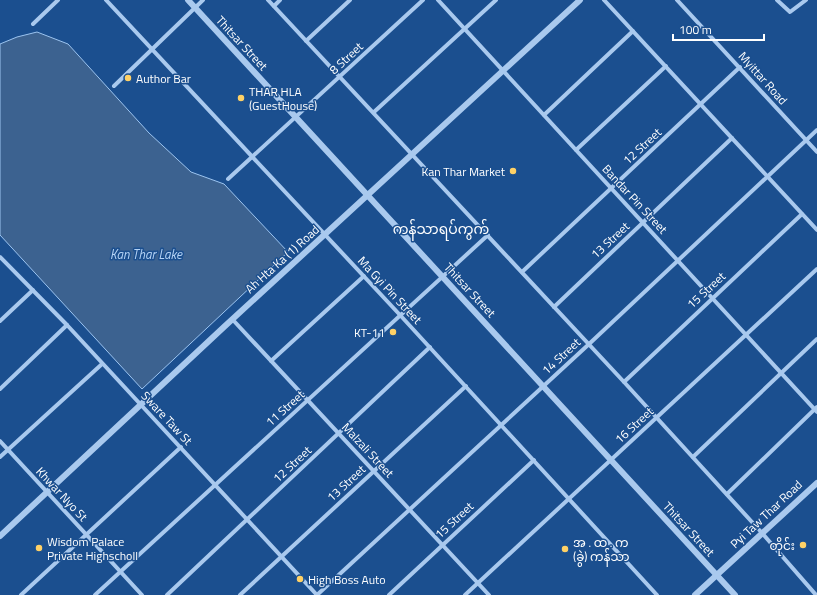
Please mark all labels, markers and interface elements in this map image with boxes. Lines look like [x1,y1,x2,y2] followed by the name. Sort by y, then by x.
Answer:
[212,11,273,75] street label: Thitsar Street
[673,16,764,42] scale bar
[679,20,712,39] text: 100 m
[325,37,368,79] street label: 8 Street
[734,47,792,109] street label: Myittar Road
[136,69,191,88] place label: Author Bar
[123,73,133,83] marker: Author Bar
[249,82,317,115] place label: THAR HLA (GuestHouse)
[236,93,246,103] marker: THAR HLA (GuestHouse)
[618,122,666,169] street label: 12 Street
[598,160,673,239] street label: Bandar Pin Street
[421,162,506,181] place label: Kan Thar Market
[508,166,518,176] marker: Kan Thar Market
[586,216,634,263] street label: 13 Street
[393,218,489,241] district label: ကန်သာရပ်ကွက်
[241,220,323,298] street label: Ah Hta Ka (1) Road
[110,244,183,264] water label: Kan Thar Lake
[353,252,427,329] street label: Ma Gyi Pin Street
[440,258,501,322] street label: Thitsar Street
[682,266,730,313] street label: 15 Street
[354,323,385,342] place label: KT-11
[388,327,398,337] marker: KT-11
[537,332,585,379] street label: 14 Street
[261,385,309,431] street label: 11 Street
[137,387,198,450] street label: Sware Taw St
[610,401,658,448] street label: 16 Street
[337,418,399,482] street label: Malzali Street
[268,440,316,487] street label: 12 Street
[322,459,370,506] street label: 13 Street
[32,462,93,526] street label: Khwar Nyo St
[726,475,806,553] street label: Pyi Taw Thar Road
[430,496,478,543] street label: 15 Street
[659,497,720,561] street label: Thitsar Street
[47,532,138,565] place label: Wisdom Palace Private Highscholl
[573,533,629,567] place label: အ . ထ . က (ခွဲ) ကန်သာ
[770,536,795,556] place label: တိုင်း
[798,540,808,550] marker: တိုင်း
[34,543,44,553] marker: Wisdom Palace Private Highscholl
[560,544,570,554] marker: အ . ထ . က (ခွဲ) ကန်သာ
[308,570,386,589] place label: High Boss Auto
[295,574,305,584] marker: High Boss Auto

